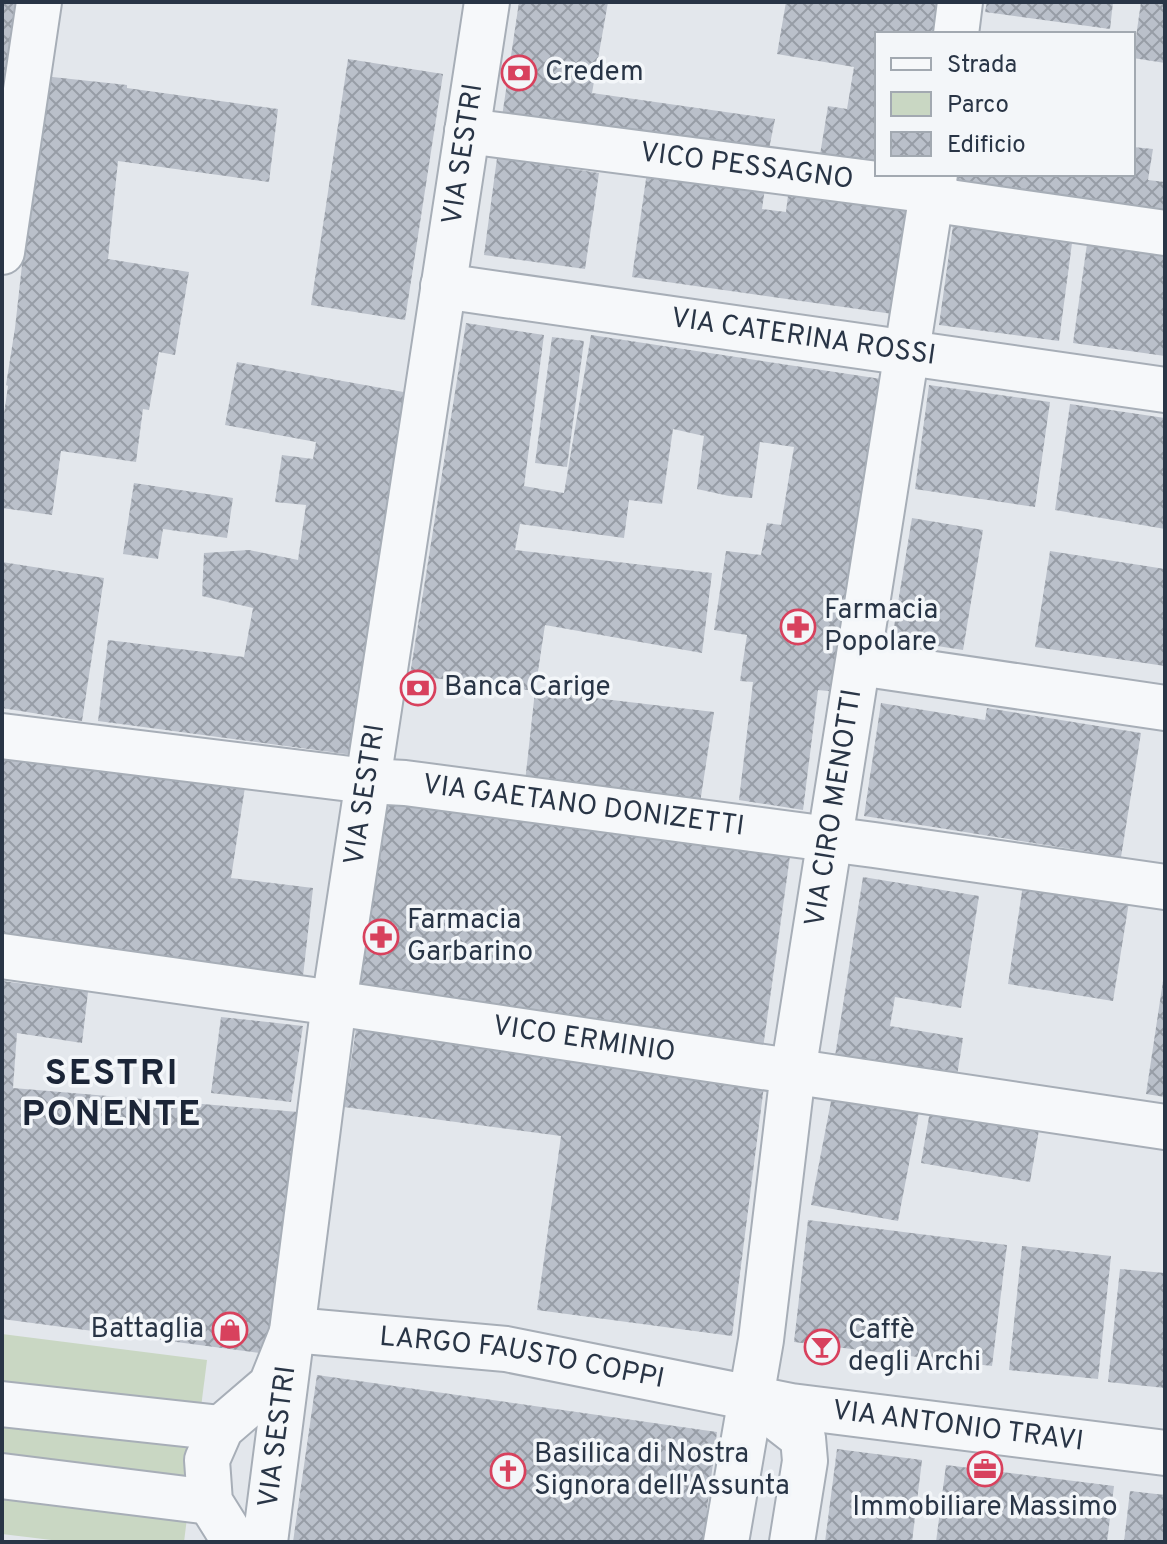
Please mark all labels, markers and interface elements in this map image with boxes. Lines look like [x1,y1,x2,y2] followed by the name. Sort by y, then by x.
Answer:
[875,32,1135,176] legend
[947,51,1017,81] text: Strada
[500,54,538,92] bank icon: Credem
[545,55,644,91] place label: Credem
[435,81,492,227] street label: VIA SESTRI
[947,91,1009,121] text: Parco
[947,131,1026,161] text: Edificio
[638,135,856,199] street label: VICO PESSAGNO
[669,301,938,375] street label: VIA CATERINA ROSSI
[824,593,938,661] place label: Farmacia Popolare
[779,608,817,646] pharmacy icon: Farmacia Popolare
[399,669,437,707] bank icon: Banca Carige
[444,670,611,706] place label: Banca Carige
[798,687,871,930] street label: VIA CIRO MENOTTI
[337,722,394,868] street label: VIA SESTRI
[420,767,747,846] street label: VIA GAETANO DONIZETTI
[407,903,533,971] place label: Farmacia Garbarino
[362,918,400,956] pharmacy icon: Farmacia Garbarino
[490,1009,678,1072] street label: VICO ERMINIO
[21,1052,203,1139] district label: SESTRI PONENTE
[211,1311,249,1349] shop icon: Battaglia
[91,1312,204,1348] place label: Battaglia
[848,1313,981,1381] place label: Caffè degli Archi
[378,1320,667,1398] street label: LARGO FAUSTO COPPI
[803,1328,841,1366] bar icon: Caffè degli Archi
[252,1364,305,1510] street label: VIA SESTRI
[830,1393,1085,1461] street label: VIA ANTONIO TRAVI
[534,1437,790,1505] place label: Basilica di Nostra Signora dell'Assunta
[966,1450,1004,1488] office icon: Immobiliare Massimo
[489,1452,527,1490] church icon: Basilica di Nostra Signora dell'Assunta
[852,1490,1118,1526] place label: Immobiliare Massimo

